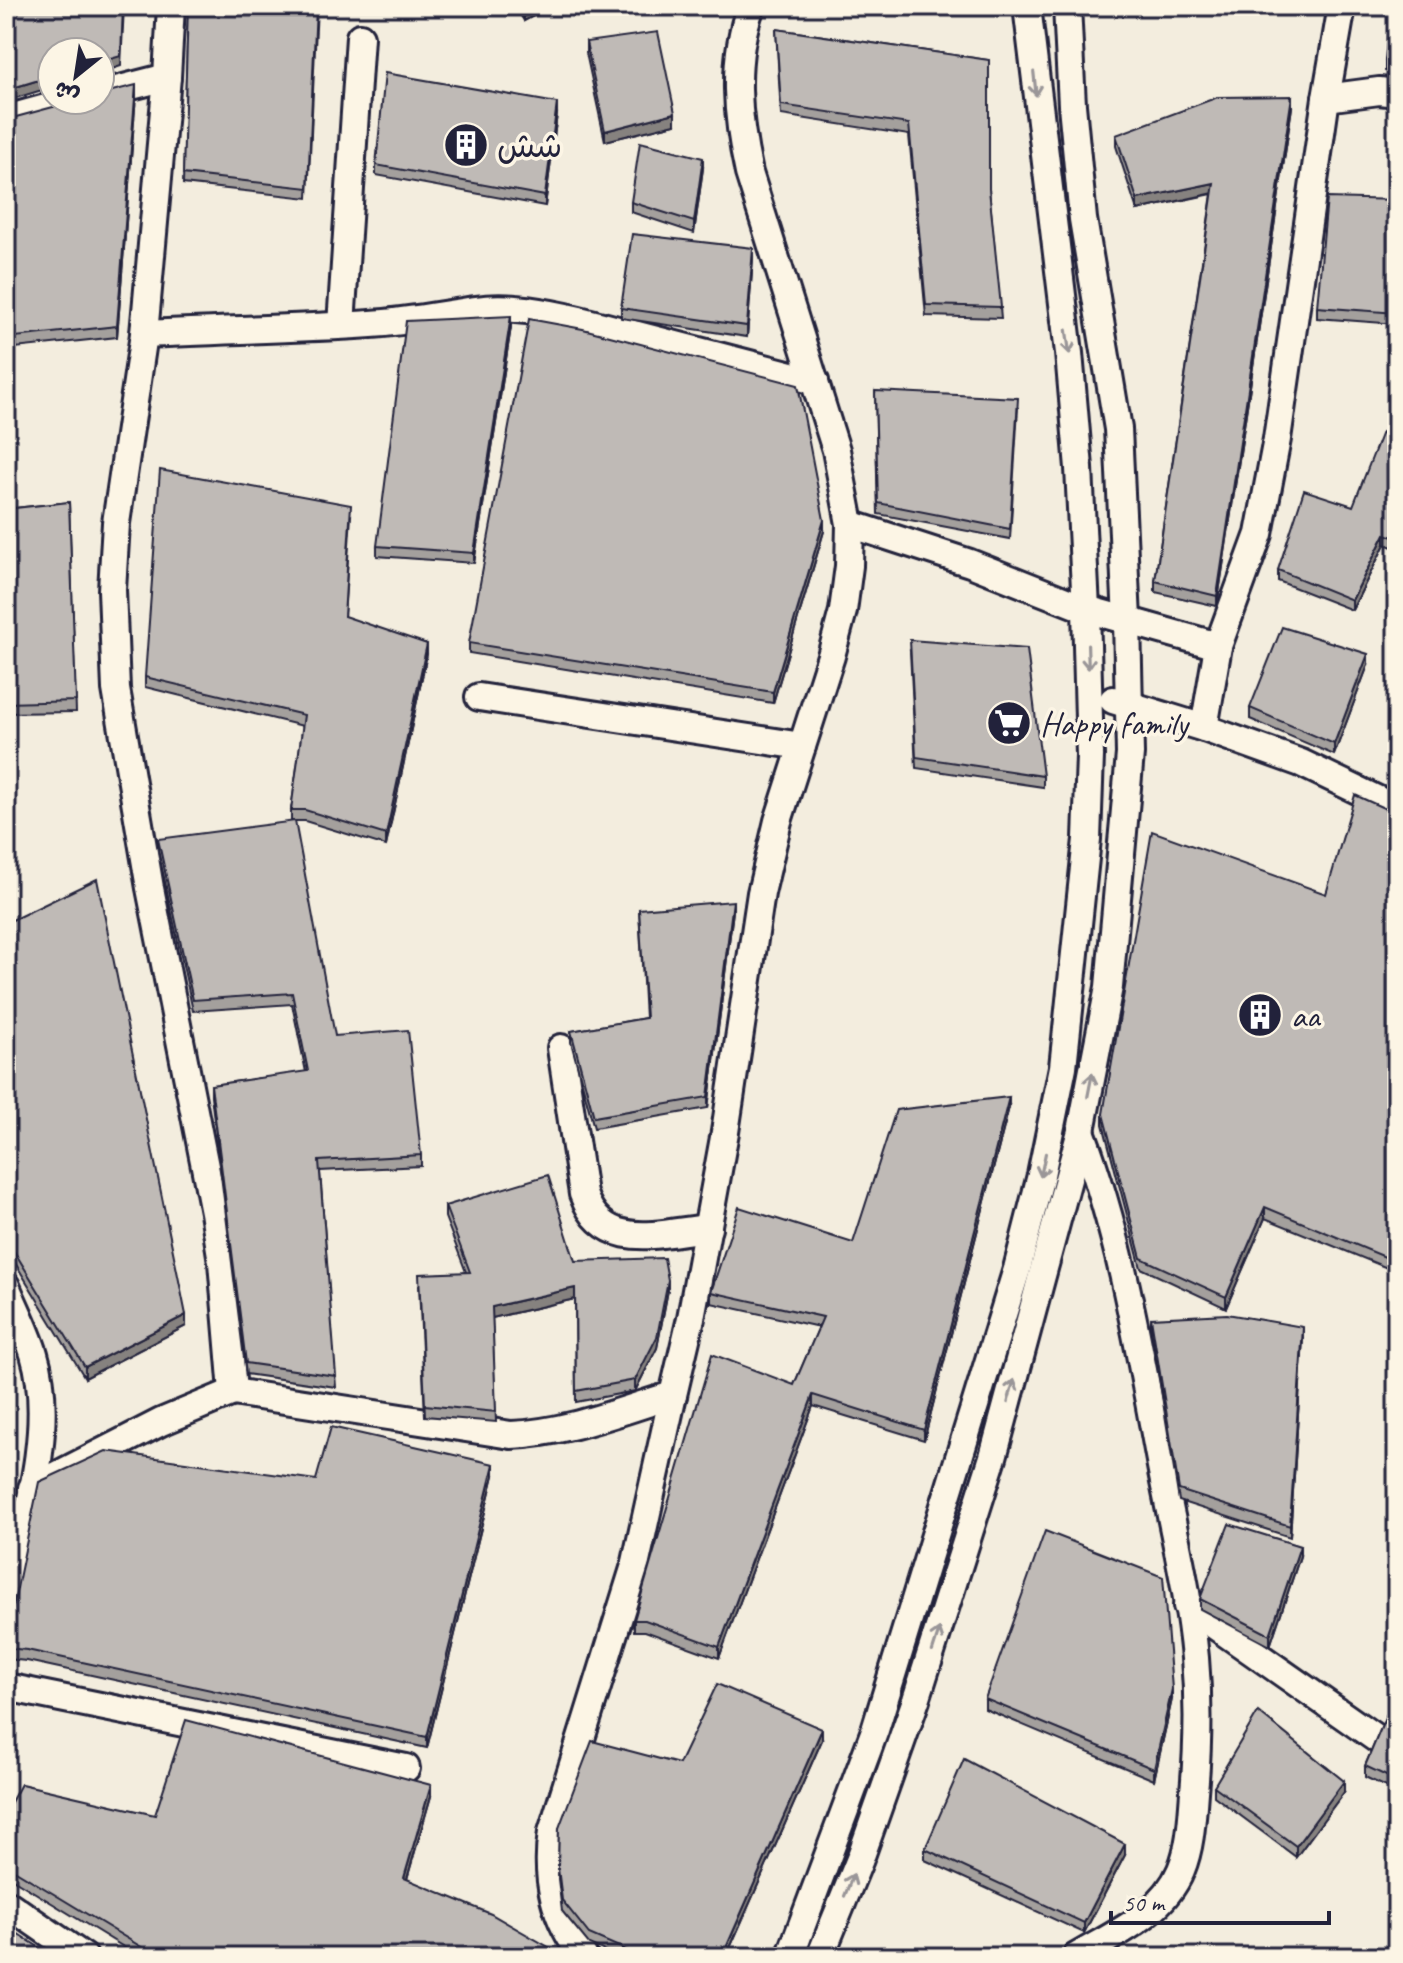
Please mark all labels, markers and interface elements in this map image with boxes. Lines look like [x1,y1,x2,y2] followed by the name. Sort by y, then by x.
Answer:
[36,36,116,116] north arrow
[1028,70,1043,96] one-way arrow
[49,74,84,111] text: ش
[442,121,490,169] building icon: شش
[497,124,562,167] place label: شش
[1060,328,1075,354] one-way arrow
[1080,643,1095,670] one-way arrow
[985,699,1033,747] supermarket icon: Happy family
[1040,702,1190,745] place label: Happy family
[1236,991,1284,1039] building icon: aa
[1291,994,1322,1037] place label: aa
[1083,1073,1098,1098] one-way arrow
[1035,1152,1050,1178] one-way arrow
[1004,1378,1019,1404] one-way arrow
[929,1627,944,1652] one-way arrow
[843,1873,858,1898] one-way arrow
[1111,1875,1329,1925] scale bar
[1123,1888,1166,1918] text: 50 m

